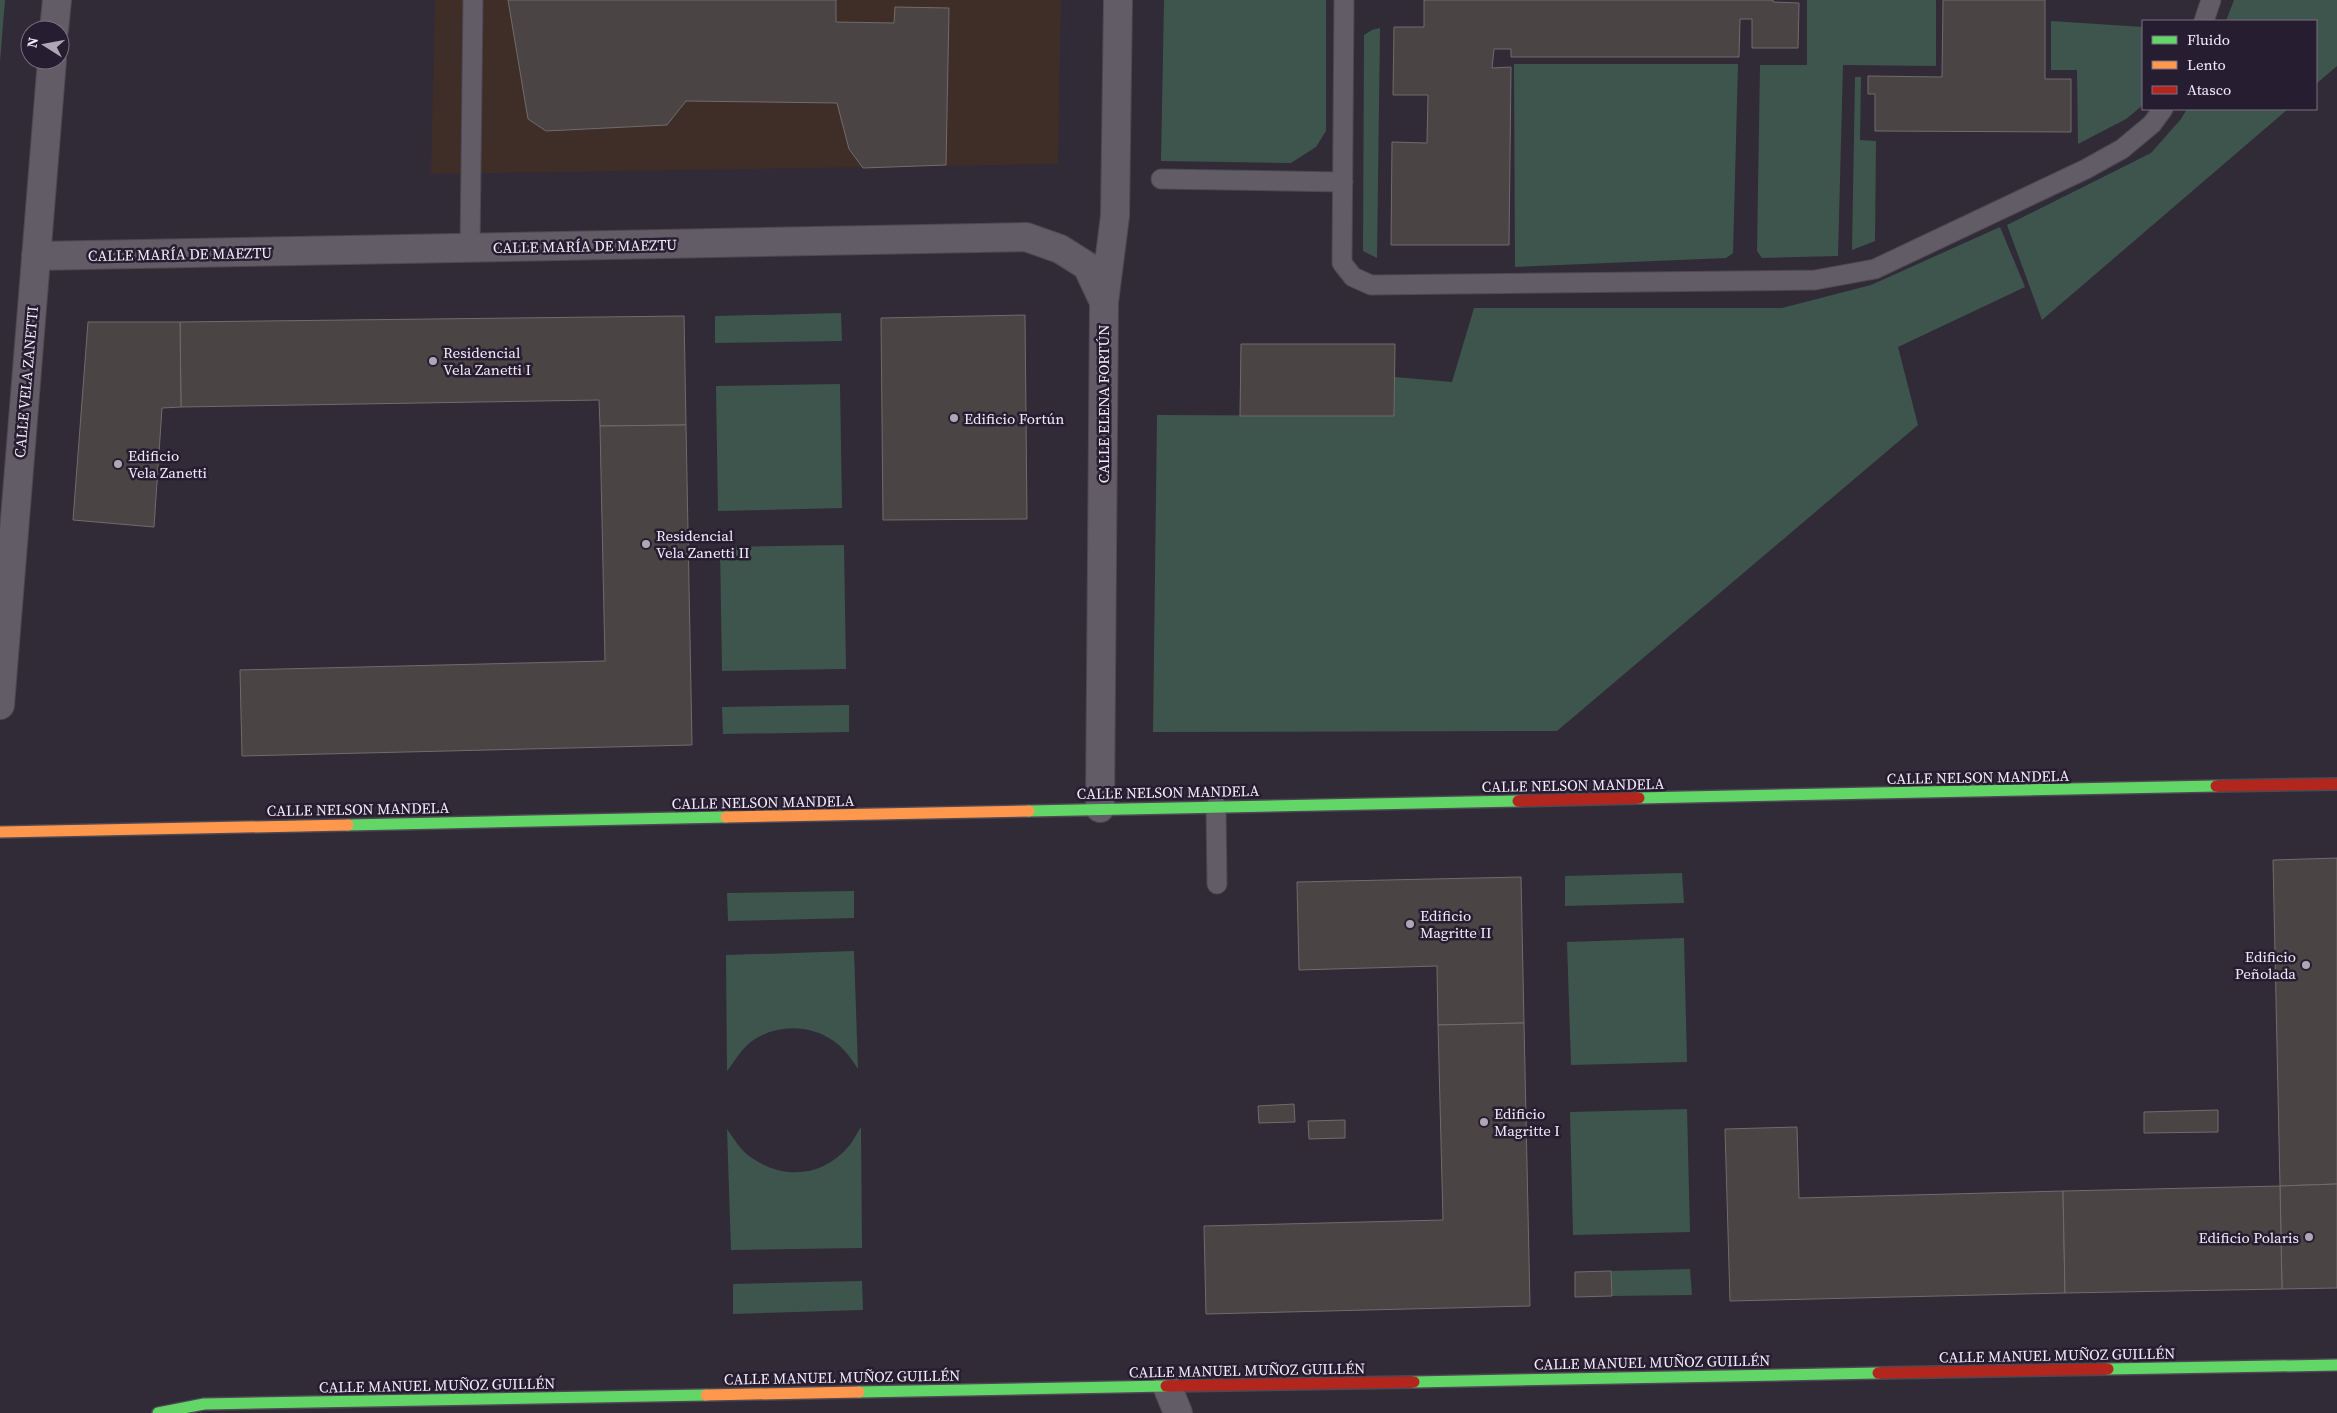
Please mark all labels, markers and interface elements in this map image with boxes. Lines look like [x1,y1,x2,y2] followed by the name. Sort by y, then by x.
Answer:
[20,20,70,70] north arrow
[2142,20,2317,110] legend
[2187,29,2230,50] text: Fluido
[21,36,43,49] text: N
[2187,54,2226,75] text: Lento
[2187,79,2231,100] text: Atasco
[493,234,677,258] street label: CALLE MARÍA DE MAEZTU
[88,242,272,266] street label: CALLE MARÍA DE MAEZTU
[9,305,43,459] street label: CALLE VELA ZANETTI
[1093,325,1114,483] street label: CALLE ELENA FORTÚN
[443,342,531,380] place label: Residencial Vela Zanetti I
[427,355,439,367] marker: Residencial Vela Zanetti I
[964,408,1064,429] place label: Edificio Fortún
[948,412,960,424] marker: Edificio Fortún
[128,445,207,483] place label: Edificio Vela Zanetti
[112,458,124,470] marker: Edificio Vela Zanetti
[656,525,750,563] place label: Residencial Vela Zanetti II
[640,538,652,550] marker: Residencial Vela Zanetti II
[1887,765,2069,789] street label: CALLE NELSON MANDELA
[1482,773,1664,797] street label: CALLE NELSON MANDELA
[1077,780,1259,804] street label: CALLE NELSON MANDELA
[672,790,854,814] street label: CALLE NELSON MANDELA
[267,797,449,821] street label: CALLE NELSON MANDELA
[1420,905,1491,943] place label: Edificio Magritte II
[1404,918,1416,930] marker: Edificio Magritte II
[2235,946,2296,984] place label: Edificio Peñolada
[2300,959,2312,971] marker: Edificio Peñolada
[1494,1103,1560,1141] place label: Edificio Magritte I
[1478,1116,1490,1128] marker: Edificio Magritte I
[2199,1227,2299,1248] place label: Edificio Polaris
[2303,1231,2315,1243] marker: Edificio Polaris
[1939,1342,2175,1368] street label: CALLE MANUEL MUÑOZ GUILLÉN
[1534,1349,1770,1375] street label: CALLE MANUEL MUÑOZ GUILLÉN
[1129,1357,1365,1383] street label: CALLE MANUEL MUÑOZ GUILLÉN
[724,1364,960,1390] street label: CALLE MANUEL MUÑOZ GUILLÉN
[319,1372,555,1398] street label: CALLE MANUEL MUÑOZ GUILLÉN

